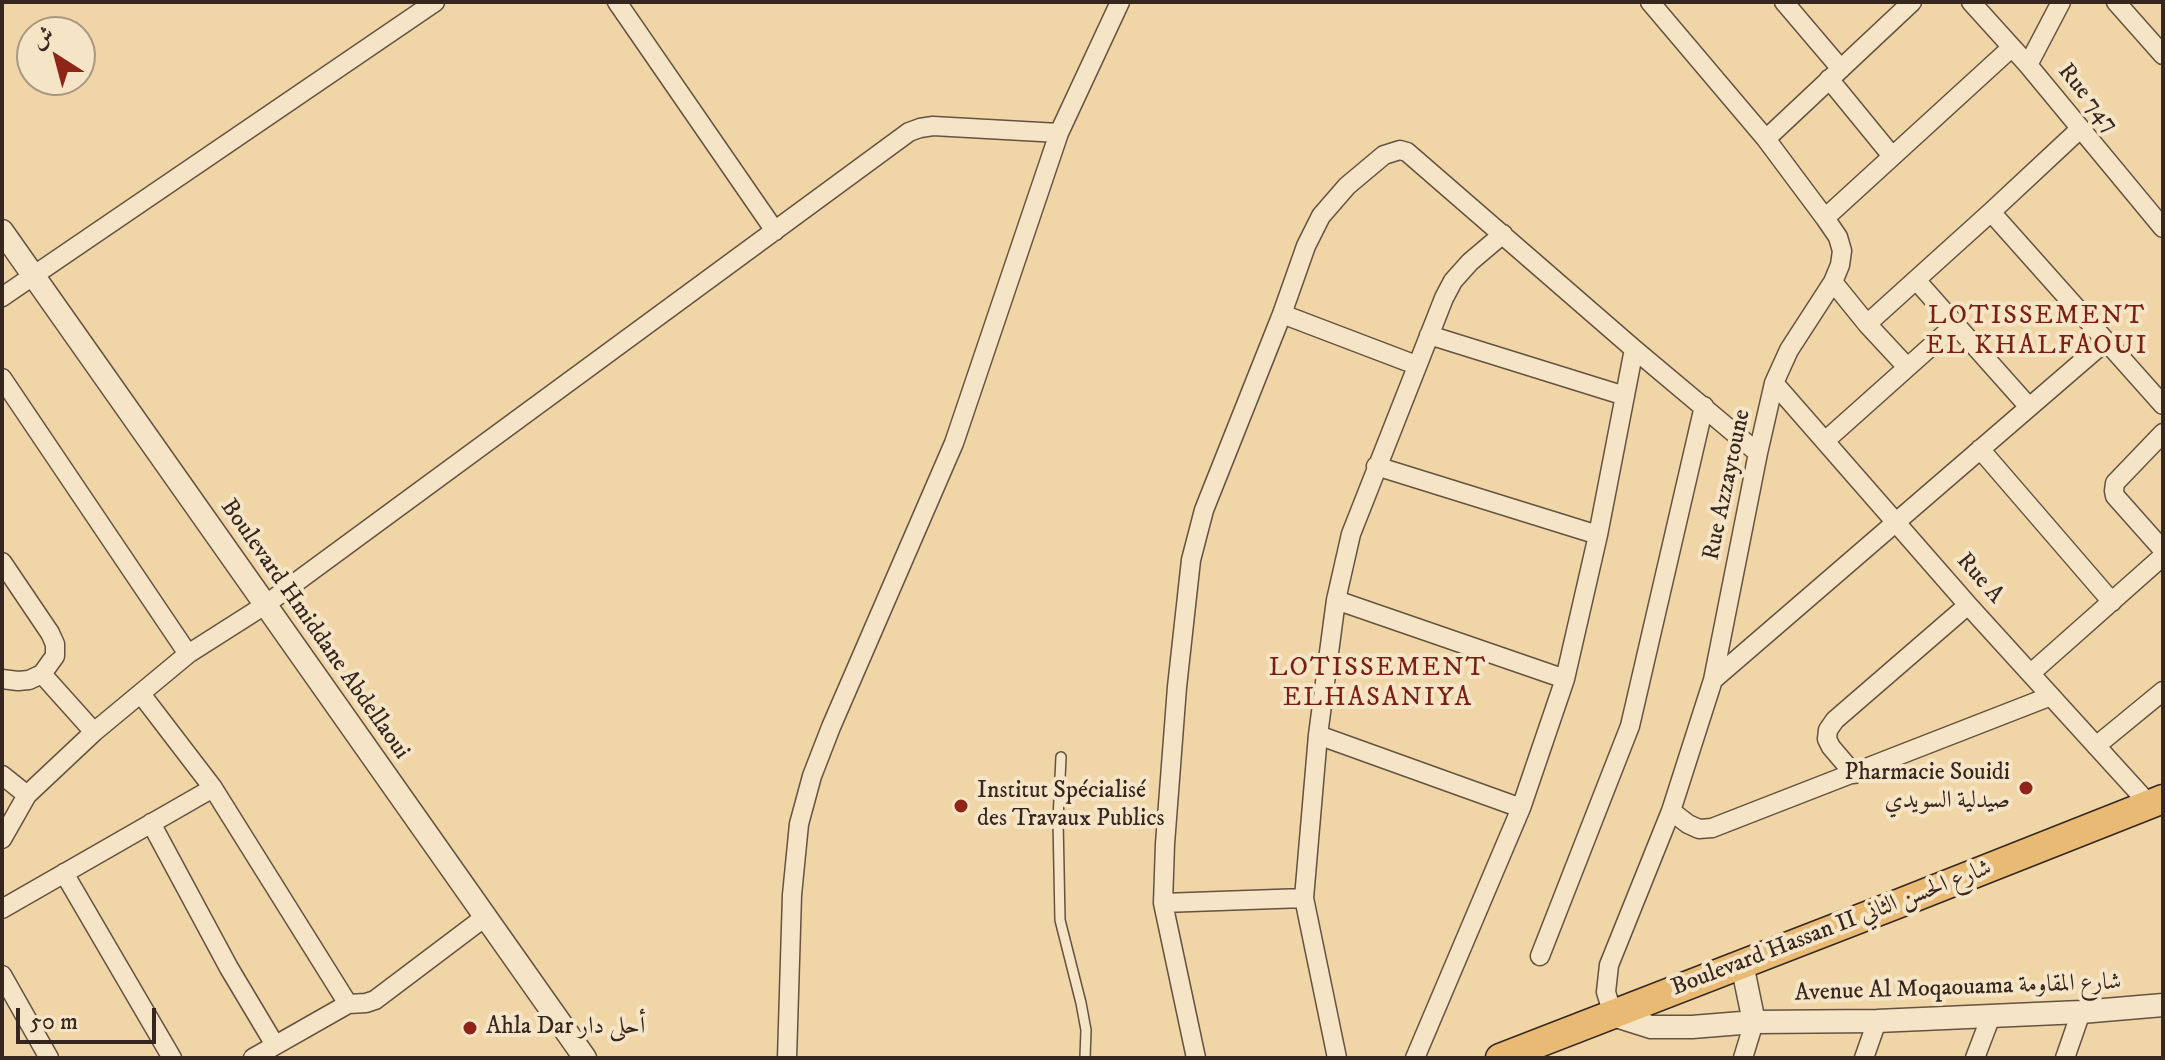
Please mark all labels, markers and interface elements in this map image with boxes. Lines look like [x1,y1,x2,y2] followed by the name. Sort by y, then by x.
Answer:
[16,16,96,96] north arrow
[26,20,60,55] text: ش
[2050,59,2124,139] street label: Rue 747
[1926,302,2148,364] district label: LOTISSEMENT EL KHALFAOUI
[1698,407,1758,563] street label: Rue Azzaytoune
[213,494,415,766] street label: Boulevard Hmiddane Abdellaoui
[1949,548,2009,610] street label: Rue A
[1269,654,1487,716] district label: LOTISSEMENT ELHASANIYA
[1844,760,2010,816] place label: Pharmacie Souidi صيدلية السويدي
[977,778,1165,834] place label: Institut Spécialisé des Travaux Publics
[2017,779,2035,797] marker: Pharmacie Souidi صيدلية السويدي
[952,797,970,815] marker: Institut Spécialisé des Travaux Publics
[1668,855,1996,1003] street label: Boulevard Hassan II شارع الحسن الثاني
[1794,969,2122,1009] street label: Avenue Al Moqaouama شارع المقاومة
[20,992,160,1042] scale bar
[30,1007,78,1037] text: 50 m
[486,1014,645,1042] place label: Ahla Dar أحلى دار
[461,1019,479,1037] marker: Ahla Dar أحلى دار

